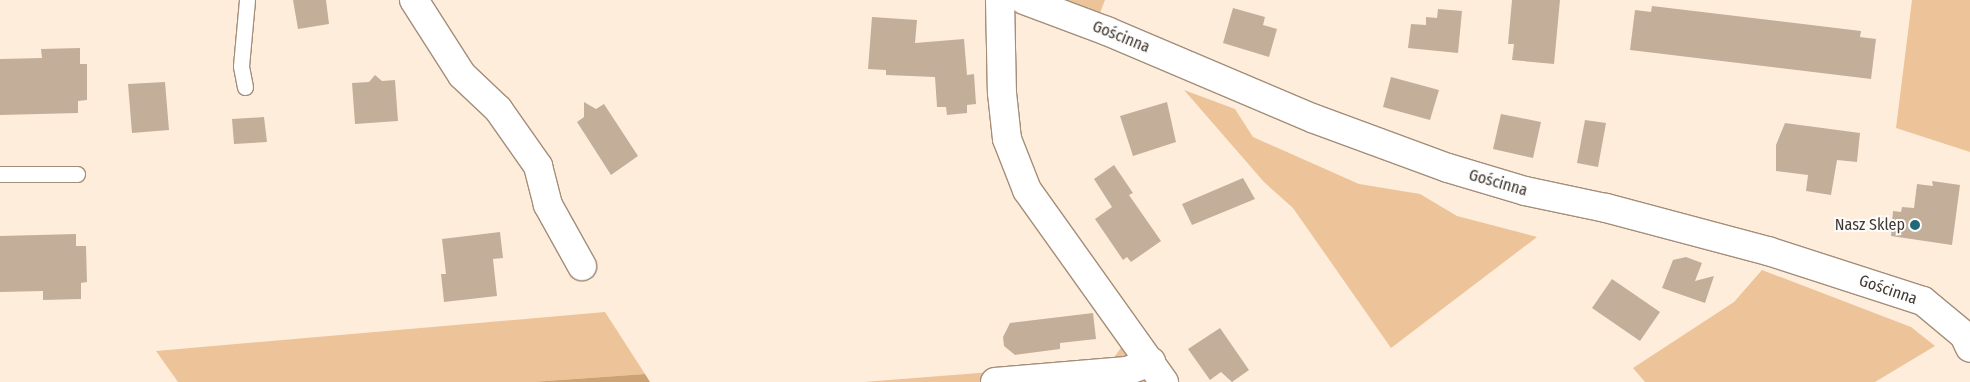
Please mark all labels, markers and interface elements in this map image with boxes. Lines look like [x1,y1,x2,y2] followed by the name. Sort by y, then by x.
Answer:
[1090,17,1152,57] street label: Gościnna
[1467,166,1529,200] street label: Gościnna
[1835,215,1905,235] place label: Nasz Sklep
[1909,219,1921,231] marker: Nasz Sklep
[1857,271,1919,309] street label: Gościnna

